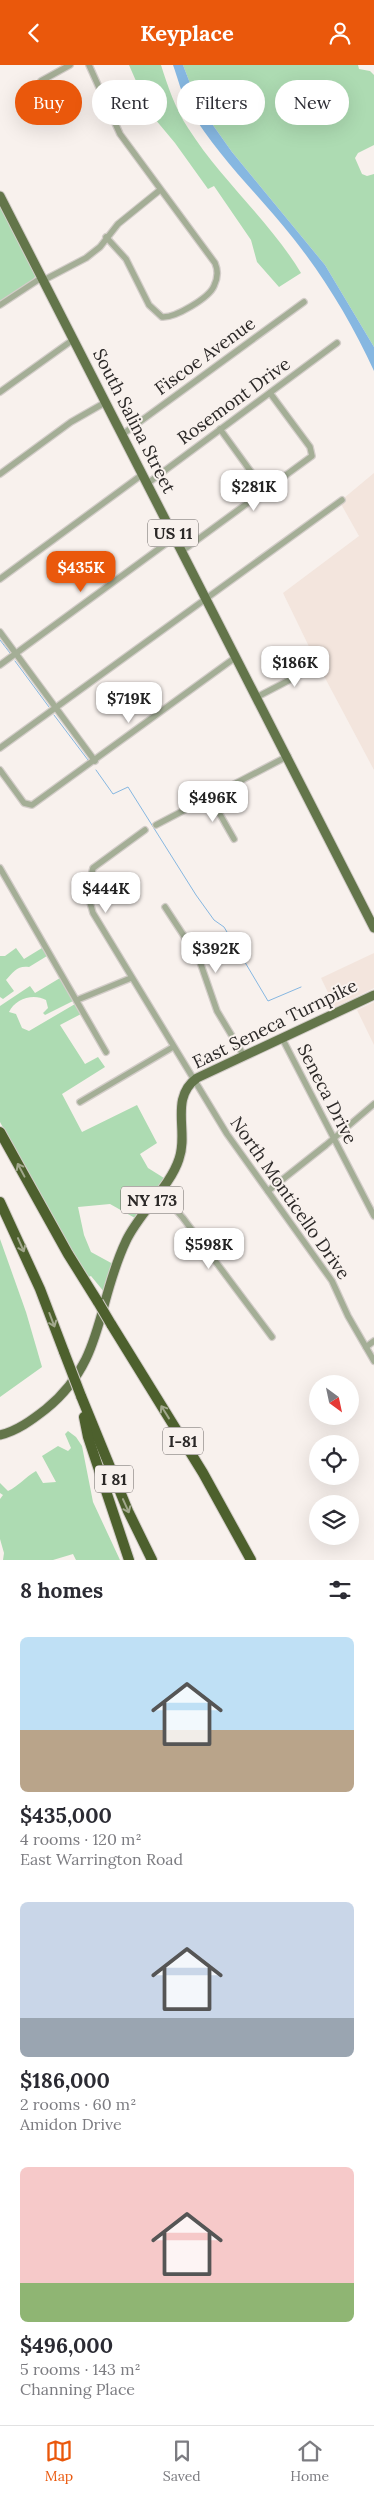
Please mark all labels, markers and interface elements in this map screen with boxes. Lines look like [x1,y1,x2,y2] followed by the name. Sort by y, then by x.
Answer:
[20,19,48,47] icon: back
[140,19,234,47] text: Keyplace
[326,19,354,47] icon: person
[15,80,82,125] chip: Buy
[92,80,167,125] chip: Rent
[177,80,265,125] chip: Filters
[275,80,349,125] chip: New
[150,311,260,400] street label: Fiscoe Avenue
[88,345,181,497] street label: South Salina Street
[173,352,295,449] street label: Rosemont Drive
[219,469,289,512] pin: $281K
[232,476,276,496] text: $281K
[148,519,198,547] road number: US 11
[46,551,116,593] pin: $435K
[57,557,105,577] text: $435K
[260,645,330,688] pin: $186K
[272,652,318,672] text: $186K
[94,681,164,724] pin: $719K
[107,688,151,708] text: $719K
[178,781,248,823] pin: $496K
[189,787,237,807] text: $496K
[71,871,141,914] pin: $444K
[82,878,130,898] text: $444K
[181,931,251,974] pin: $392K
[192,938,240,958] text: $392K
[189,974,361,1073] street label: East Seneca Turnpike
[292,1040,363,1148] street label: Seneca Drive
[225,1112,355,1284] street label: North Monticello Drive
[15,1164,25,1178] one-way arrow
[121,1187,183,1213] road number: NY 173
[174,1227,244,1270] pin: $598K
[185,1234,233,1254] text: $598K
[17,1237,27,1252] one-way arrow
[48,1312,57,1328] one-way arrow
[309,1375,359,1425] north arrow
[309,1375,359,1545] map controls
[159,1405,170,1419] one-way arrow
[163,1427,203,1455] road number: I-81
[309,1435,359,1485] button: locate
[95,1465,133,1493] road number: I 81
[309,1495,359,1545] button: layers
[122,1498,132,1513] one-way arrow
[326,1576,354,1604] icon: filters
[20,1577,103,1604] text: 8 homes
[142,1669,232,1759] icon: home
[20,1802,112,1829] text: $435,000
[20,1829,142,1849] text: 4 rooms · 120 m²
[20,1849,183,1869] text: East Warrington Road
[142,1934,232,2024] icon: home
[20,2067,110,2094] text: $186,000
[20,2094,136,2114] text: 2 rooms · 60 m²
[20,2114,122,2134] text: Amidon Drive
[142,2199,232,2289] icon: home
[20,2332,113,2359] text: $496,000
[20,2359,141,2379] text: 5 rooms · 143 m²
[20,2379,135,2399] text: Channing Place
[45,2437,73,2485] tab: Map
[163,2437,201,2485] tab: Saved
[290,2437,329,2485] tab: Home

